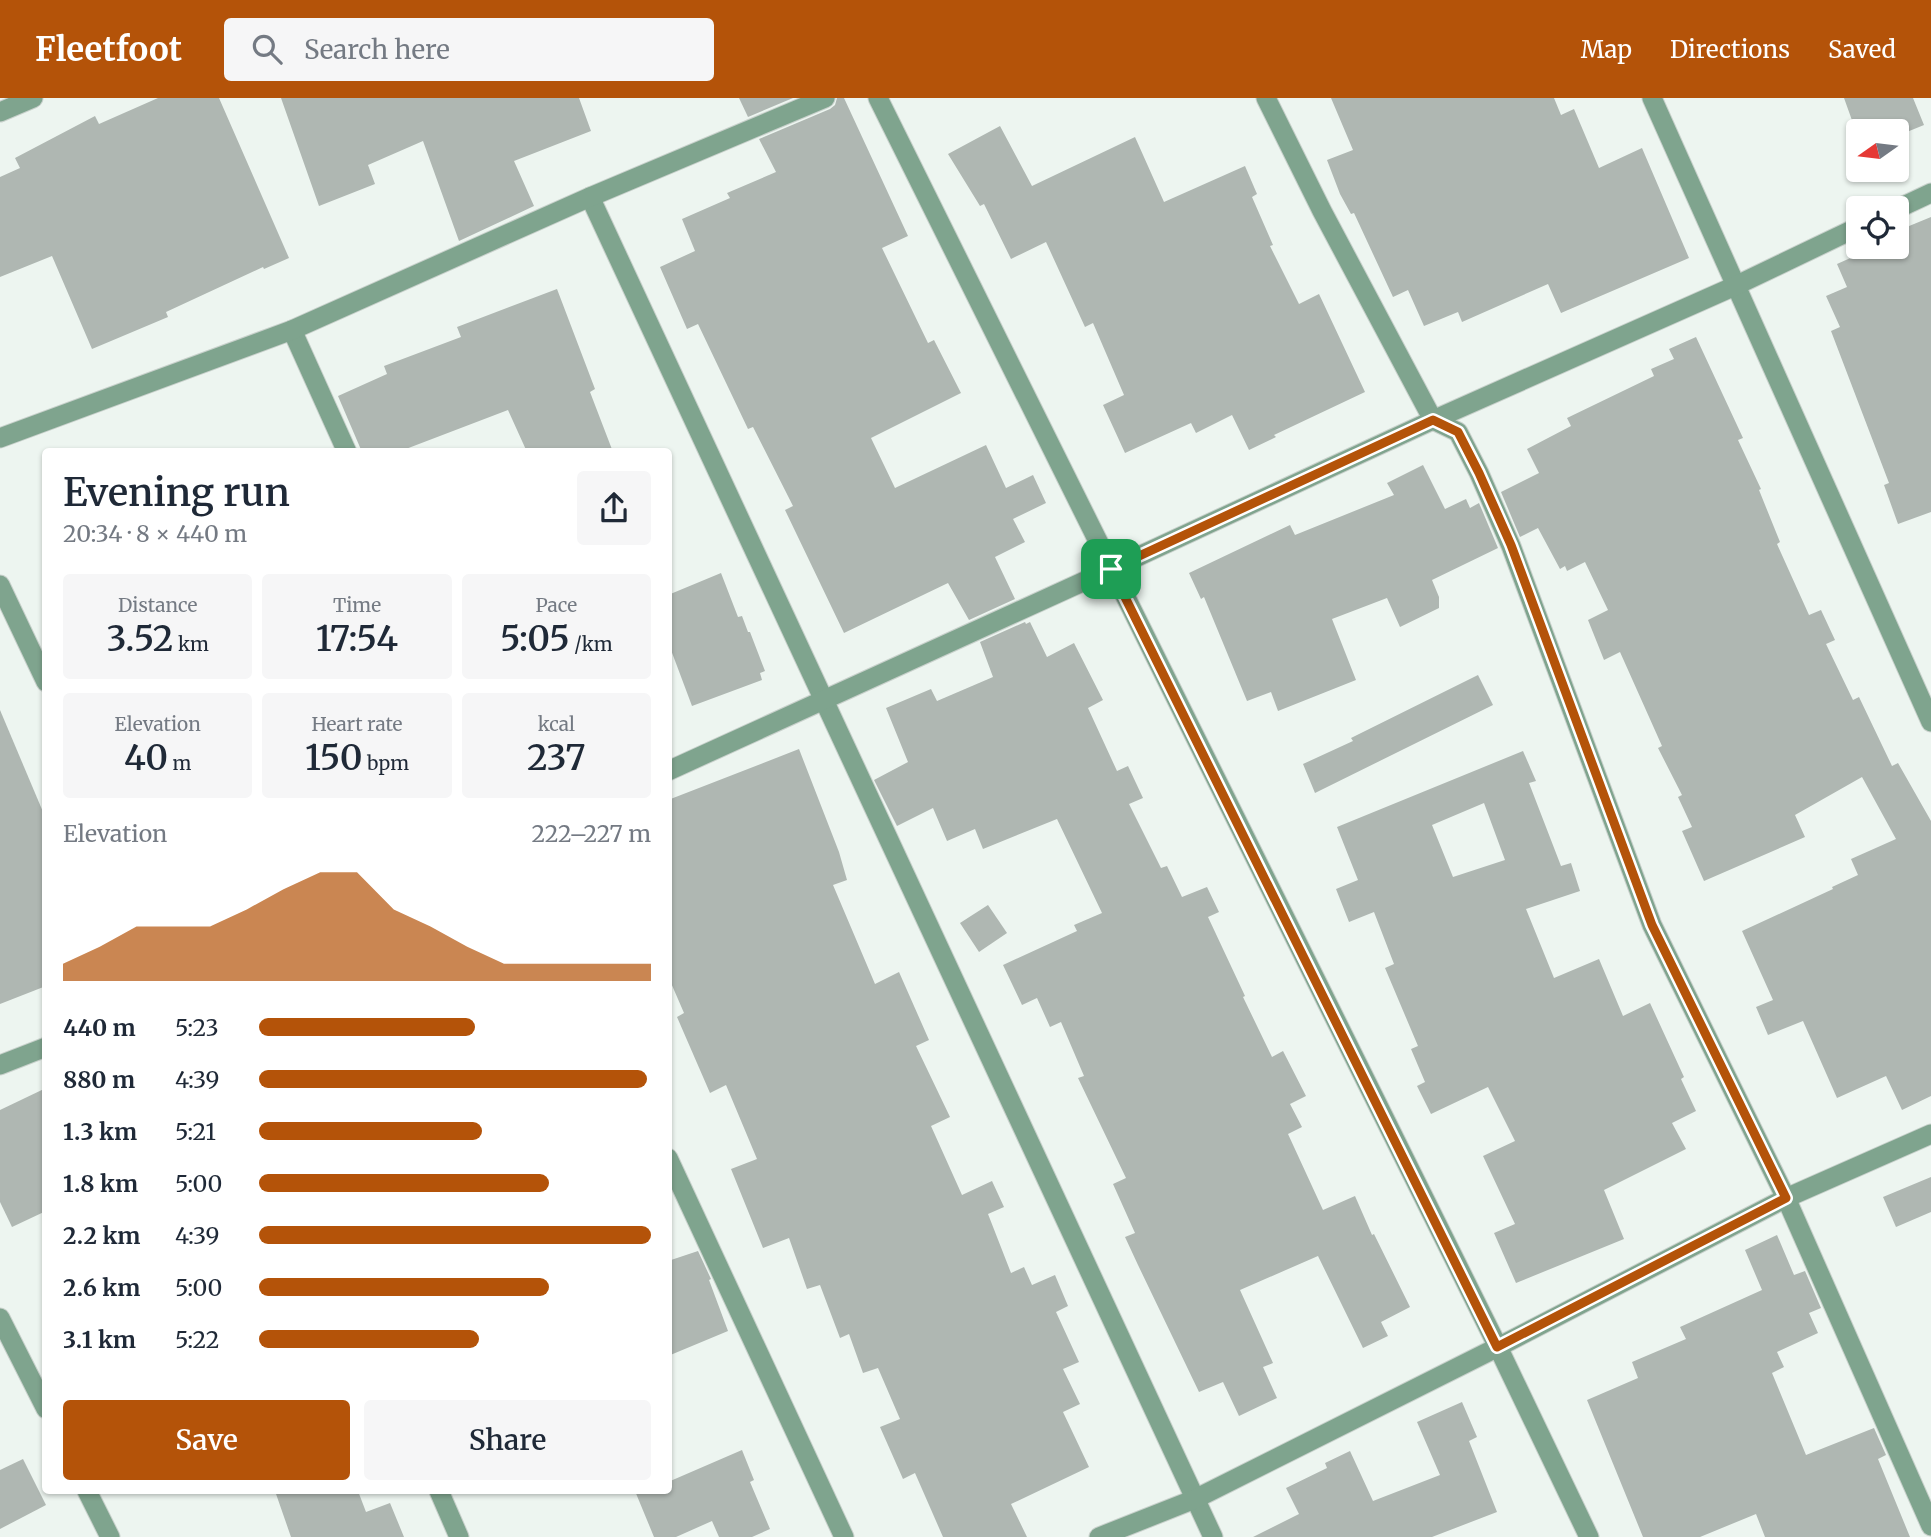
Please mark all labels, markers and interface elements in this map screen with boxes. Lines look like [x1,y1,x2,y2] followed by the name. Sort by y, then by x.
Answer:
[224,18,714,81] search box
[35,29,182,70] text: Fleetfoot
[248,30,286,68] icon: search
[304,33,450,66] text: Search here
[1581,34,1632,65] text: Map
[1670,34,1790,65] text: Directions
[1828,34,1896,65] text: Saved
[1846,119,1909,182] north arrow
[1846,119,1909,259] map controls
[1846,196,1909,259] button: locate
[63,469,290,516] text: Evening run
[577,471,651,545] button: share
[63,519,247,548] text: 20:34 · 8 × 440 m
[1081,539,1141,599] pin
[1092,550,1130,588] icon: arrive
[118,593,197,617] text: Distance
[333,593,381,617] text: Time
[536,593,577,617] text: Pace
[106,617,173,661] text: 3.52
[316,617,398,661] text: 17:54
[500,617,570,661] text: 5:05
[173,632,209,656] text: km
[570,632,613,656] text: /km
[115,712,201,736] text: Elevation
[312,712,402,736] text: Heart rate
[538,712,575,736] text: kcal
[124,736,168,780] text: 40
[305,736,363,780] text: 150
[527,736,586,780] text: 237
[168,751,191,775] text: m
[363,751,409,775] text: bpm
[63,819,167,848] text: Elevation
[531,819,651,848] text: 222–227 m
[63,1013,136,1042] text: 440 m
[175,1013,219,1042] text: 5:23
[63,1065,135,1094] text: 880 m
[175,1065,219,1094] text: 4:39
[63,1117,137,1146] text: 1.3 km
[175,1117,216,1146] text: 5:21
[63,1169,138,1198] text: 1.8 km
[175,1169,222,1198] text: 5:00
[63,1221,141,1250] text: 2.2 km
[175,1221,219,1250] text: 4:39
[63,1273,140,1302] text: 2.6 km
[175,1273,222,1302] text: 5:00
[63,1325,136,1354] text: 3.1 km
[175,1325,219,1354] text: 5:22
[63,1400,350,1480] button: Save
[364,1400,651,1480] button: Share

